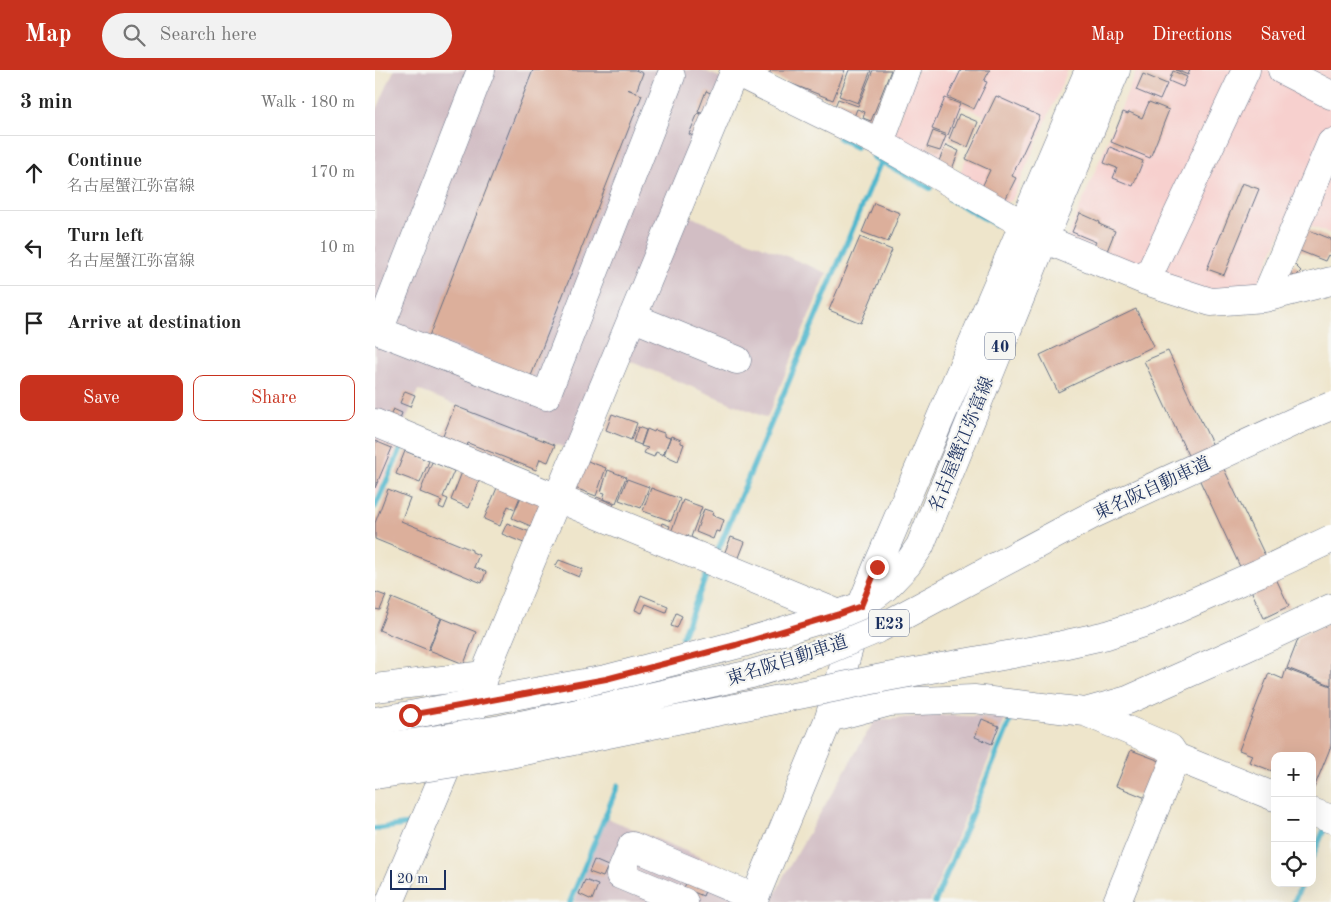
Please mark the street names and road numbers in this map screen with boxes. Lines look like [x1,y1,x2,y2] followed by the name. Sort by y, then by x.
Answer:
[985,332,1015,360] road number: 40
[925,373,997,515] street label: 名古屋蟹江弥富線
[1091,452,1213,524] street label: 東名阪自動車道
[869,610,909,636] road number: E23
[724,631,850,689] street label: 東名阪自動車道

